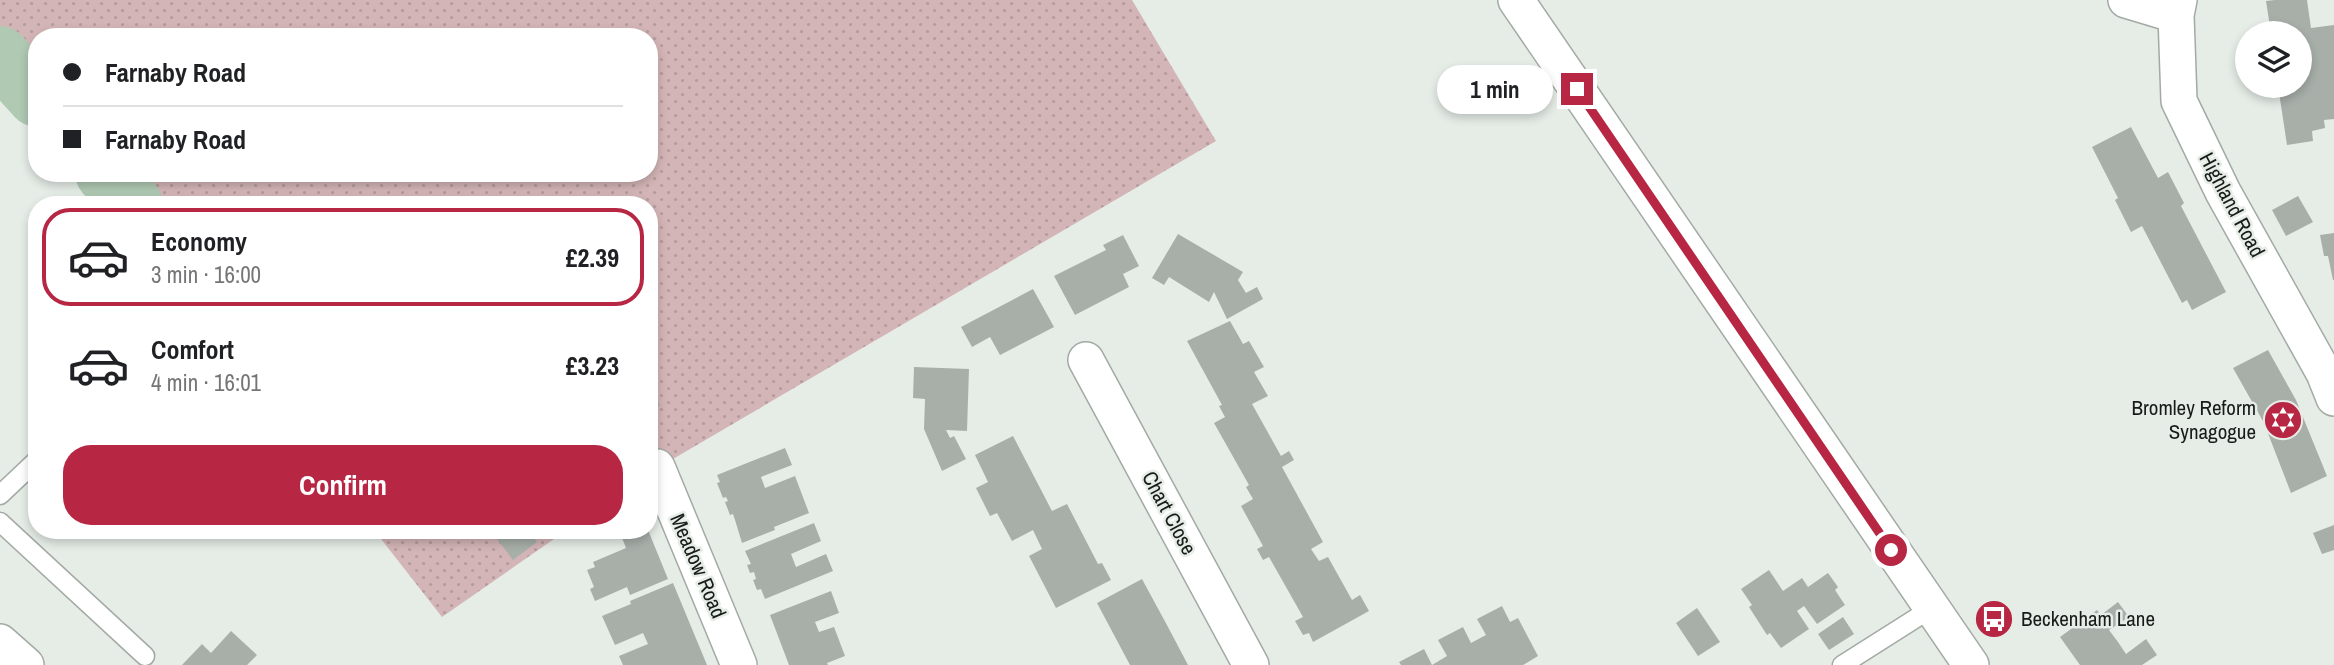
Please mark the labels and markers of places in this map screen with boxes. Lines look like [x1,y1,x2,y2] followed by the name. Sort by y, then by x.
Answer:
[2132,393,2256,446] place label: Bromley Reform Synagogue
[2262,399,2304,441] synagogue icon: Bromley Reform Synagogue
[1973,598,2015,640] bus stop icon: Beckenham Lane
[2021,604,2155,633] place label: Beckenham Lane

